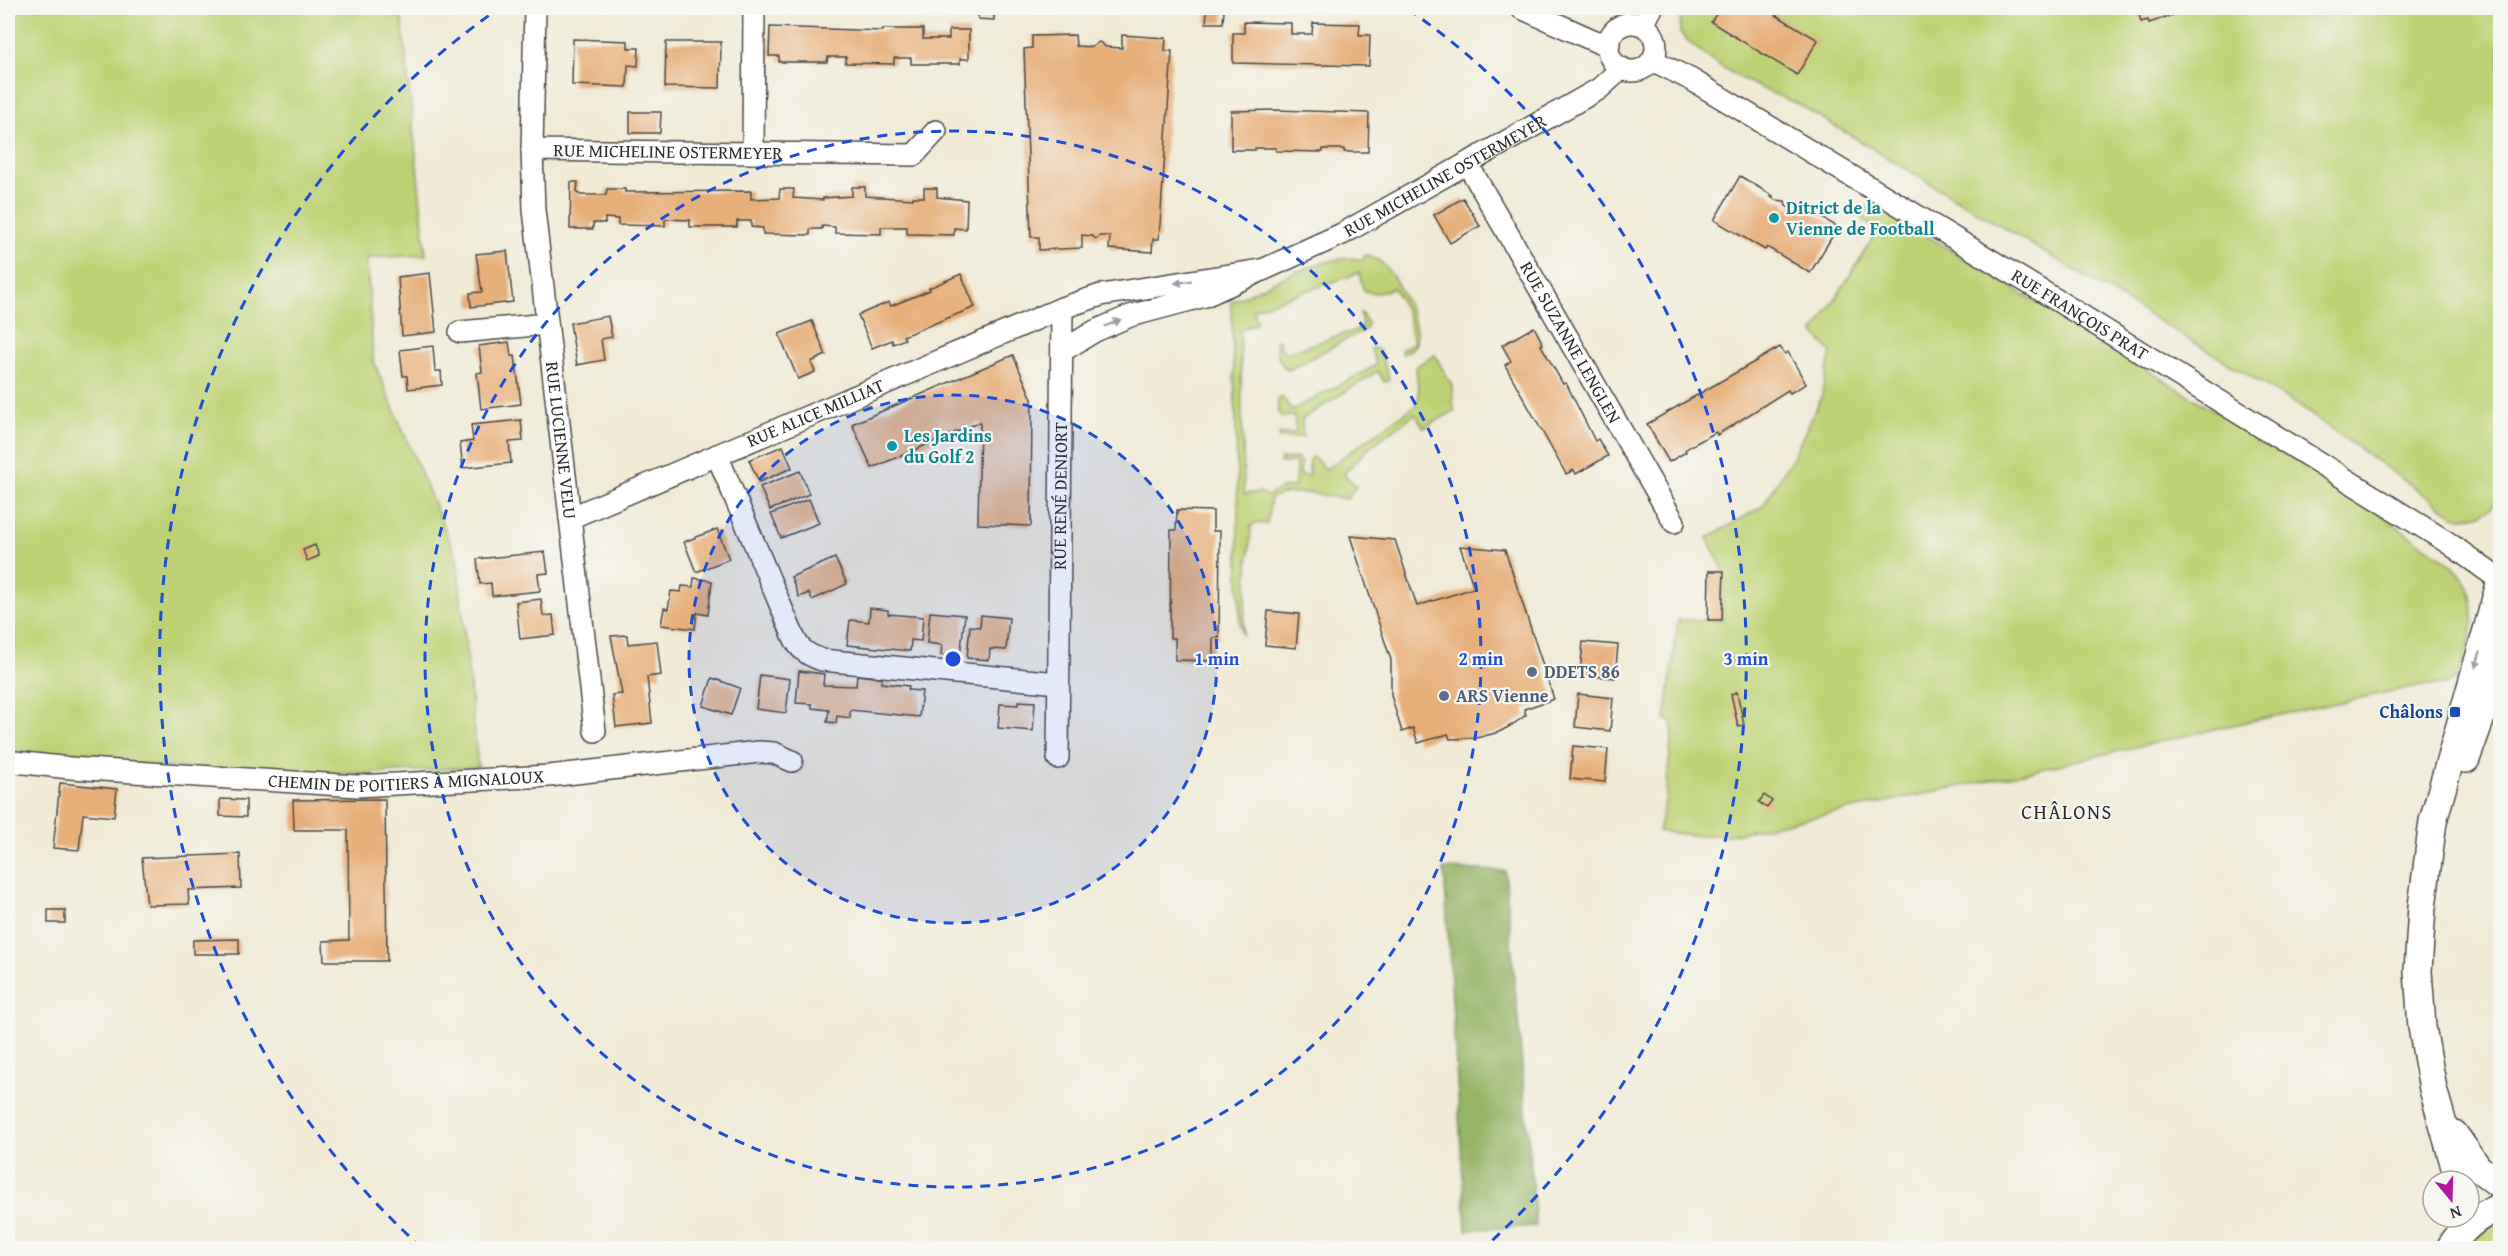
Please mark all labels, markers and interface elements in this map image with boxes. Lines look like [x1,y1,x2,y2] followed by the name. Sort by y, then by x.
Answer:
[1338,107,1552,243] street label: RUE MICHELINE OSTERMEYER
[553,136,783,166] street label: RUE MICHELINE OSTERMEYER
[1786,194,1935,242] place label: Ditrict de la Vienne de Football
[1767,211,1781,225] marker: Ditrict de la Vienne de Football
[1513,256,1628,428] street label: RUE SUZANNE LENGLEN
[2006,262,2154,367] street label: RUE FRANÇOIS PRAT
[1173,278,1192,287] one-way arrow
[1105,319,1122,328] one-way arrow
[539,360,584,521] street label: RUE LUCIENNE VELU
[742,371,888,454] street label: RUE ALICE MILLIAT
[904,422,992,470] place label: Les Jardins du Golf 2
[1046,422,1074,570] street label: RUE RENÉ DENIORT
[885,439,899,453] marker: Les Jardins du Golf 2
[1195,645,1240,672] text: 1 min
[1459,645,1504,672] text: 2 min
[1724,645,1769,672] text: 3 min
[943,649,963,669] centre of rings
[2472,651,2482,669] one-way arrow
[1544,658,1620,685] place label: DDETS 86
[1525,665,1539,679] marker: DDETS 86
[1456,682,1549,709] place label: ARS Vienne
[1437,689,1451,703] marker: ARS Vienne
[2379,698,2443,725] place label: Châlons
[2448,705,2462,719] marker: Châlons
[267,762,545,799] street label: CHEMIN DE POITIERS À MIGNALOUX
[2021,797,2113,826] district label: CHÂLONS
[2421,1169,2481,1229] north arrow
[2447,1200,2465,1226] text: N

